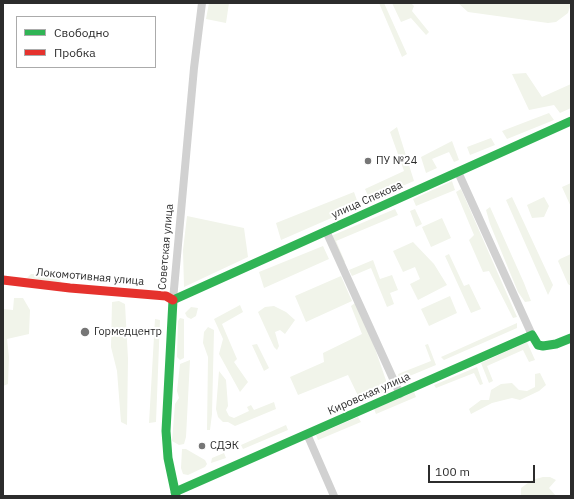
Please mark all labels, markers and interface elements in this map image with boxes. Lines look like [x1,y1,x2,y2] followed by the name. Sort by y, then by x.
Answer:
[16,16,156,68] legend
[54,25,109,40] text: Свободно
[54,45,96,60] text: Пробка
[376,154,417,168] place label: ПУ №24
[363,156,373,166] marker: ПУ №24
[329,178,405,222] street label: улица Спекова
[156,203,176,291] street label: Советская улица
[35,266,145,288] street label: Локомотивная улица
[94,325,162,339] place label: Гормедцентр
[79,326,91,338] marker: Гормедцентр
[326,370,412,418] street label: Кировская улица
[210,439,239,453] place label: СДЭК
[197,441,207,451] marker: СДЭК
[430,457,537,483] scale bar
[435,464,470,479] text: 100 m

